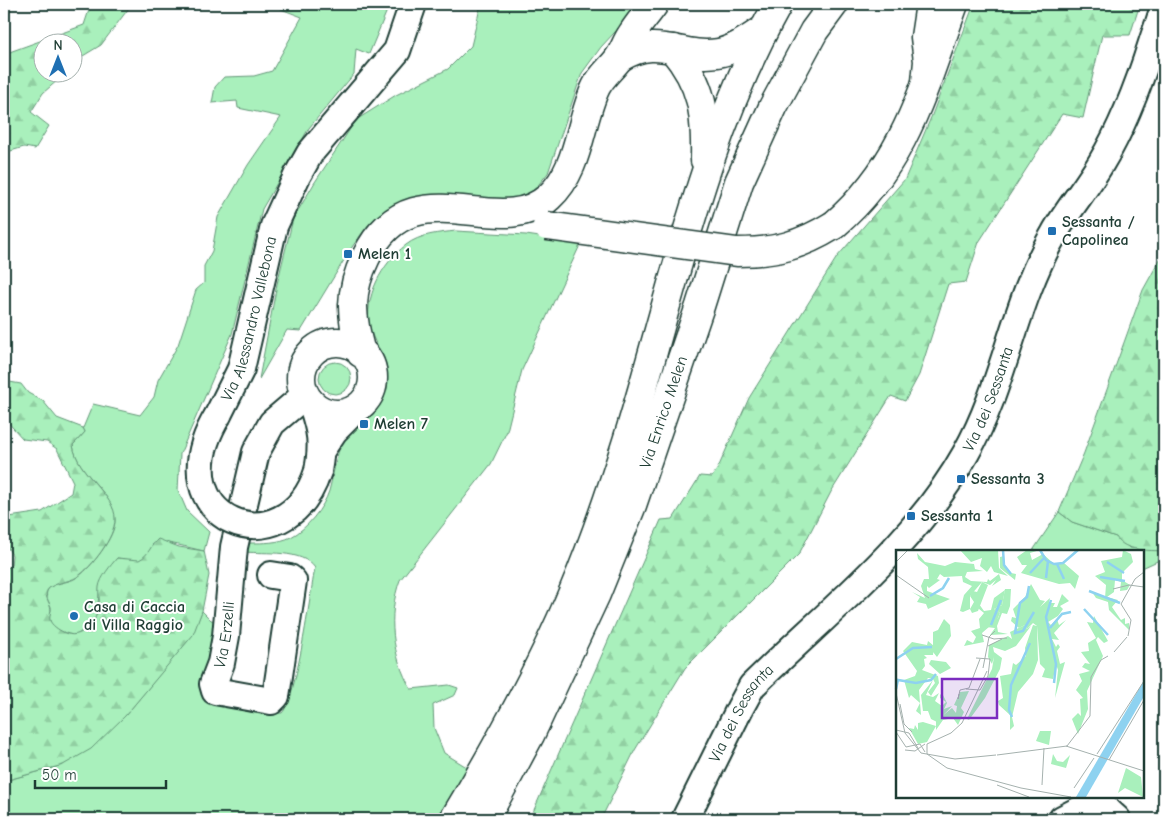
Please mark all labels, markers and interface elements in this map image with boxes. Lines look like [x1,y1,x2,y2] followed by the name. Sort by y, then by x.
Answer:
[32,32,82,82] north arrow
[53,37,63,54] text: N
[1062,213,1135,249] place label: Sessanta / Capolinea
[1046,225,1058,237] marker: Sessanta / Capolinea
[217,235,280,404] street label: Via Alessandro Vallebona
[358,245,411,263] place label: Melen 1
[342,248,354,260] marker: Melen 1
[960,345,1017,455] street label: Via dei Sessanta
[636,354,691,471] street label: Via Enrico Melen
[374,415,429,433] place label: Melen 7
[358,418,370,430] marker: Melen 7
[971,470,1045,488] place label: Sessanta 3
[955,473,967,485] marker: Sessanta 3
[921,507,993,525] place label: Sessanta 1
[905,510,917,522] marker: Sessanta 1
[896,550,1143,798] inset map
[84,598,185,634] place label: Casa di Caccia di Villa Raggio
[211,601,238,671] street label: Via Erzelli
[68,610,80,622] marker: Casa di Caccia di Villa Raggio
[706,661,777,765] street label: Via dei Sessanta
[35,758,166,790] scale bar
[42,766,77,784] text: 50 m

